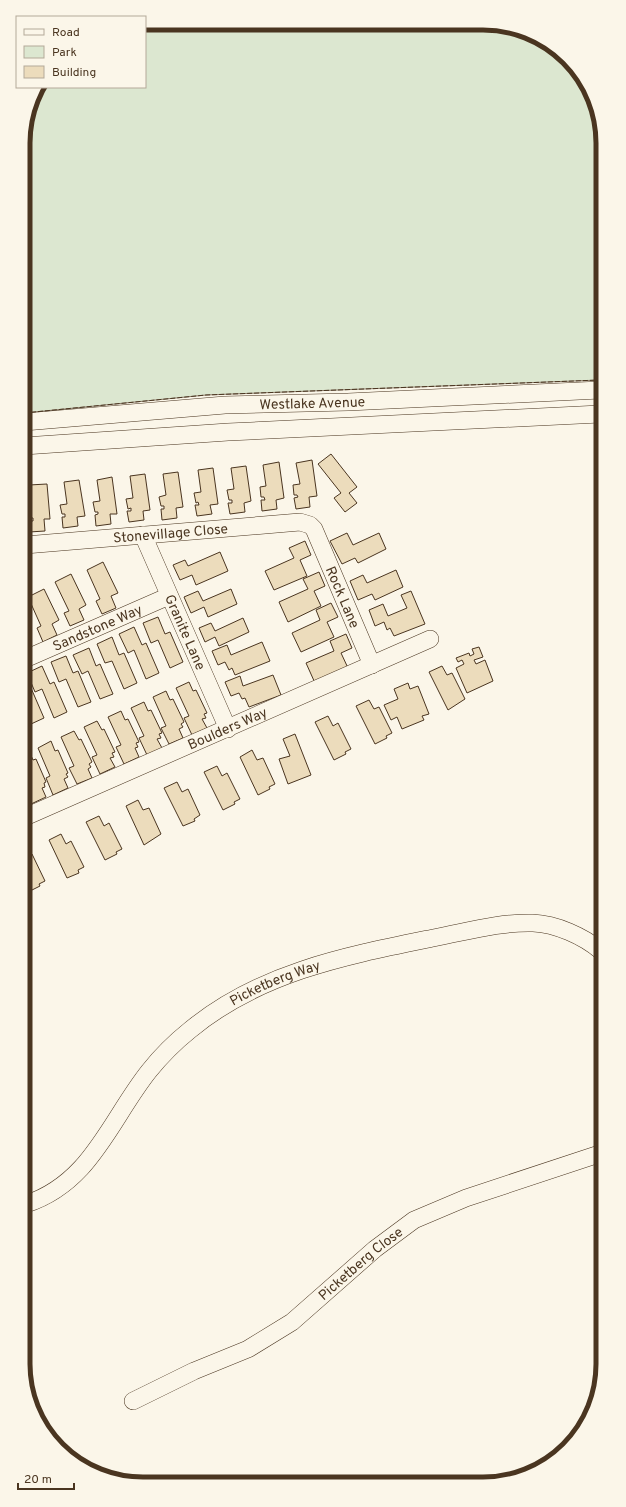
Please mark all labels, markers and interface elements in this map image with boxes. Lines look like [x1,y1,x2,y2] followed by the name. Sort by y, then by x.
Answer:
[16,16,146,88] legend
[52,25,80,41] text: Road
[52,45,77,61] text: Park
[52,65,96,81] text: Building
[259,394,365,414] street label: Westlake Avenue
[112,521,229,548] street label: Stonevillage Close
[321,564,362,631] street label: Rock Lane
[160,592,208,673] street label: Granite Lane
[51,602,145,656] street label: Sandstone Way
[185,705,270,754] street label: Boulders Way
[227,958,323,1010] street label: Picketberg Way
[315,1224,407,1305] street label: Picketberg Close
[18,1465,74,1491] scale bar
[24,1472,52,1488] text: 20 m

